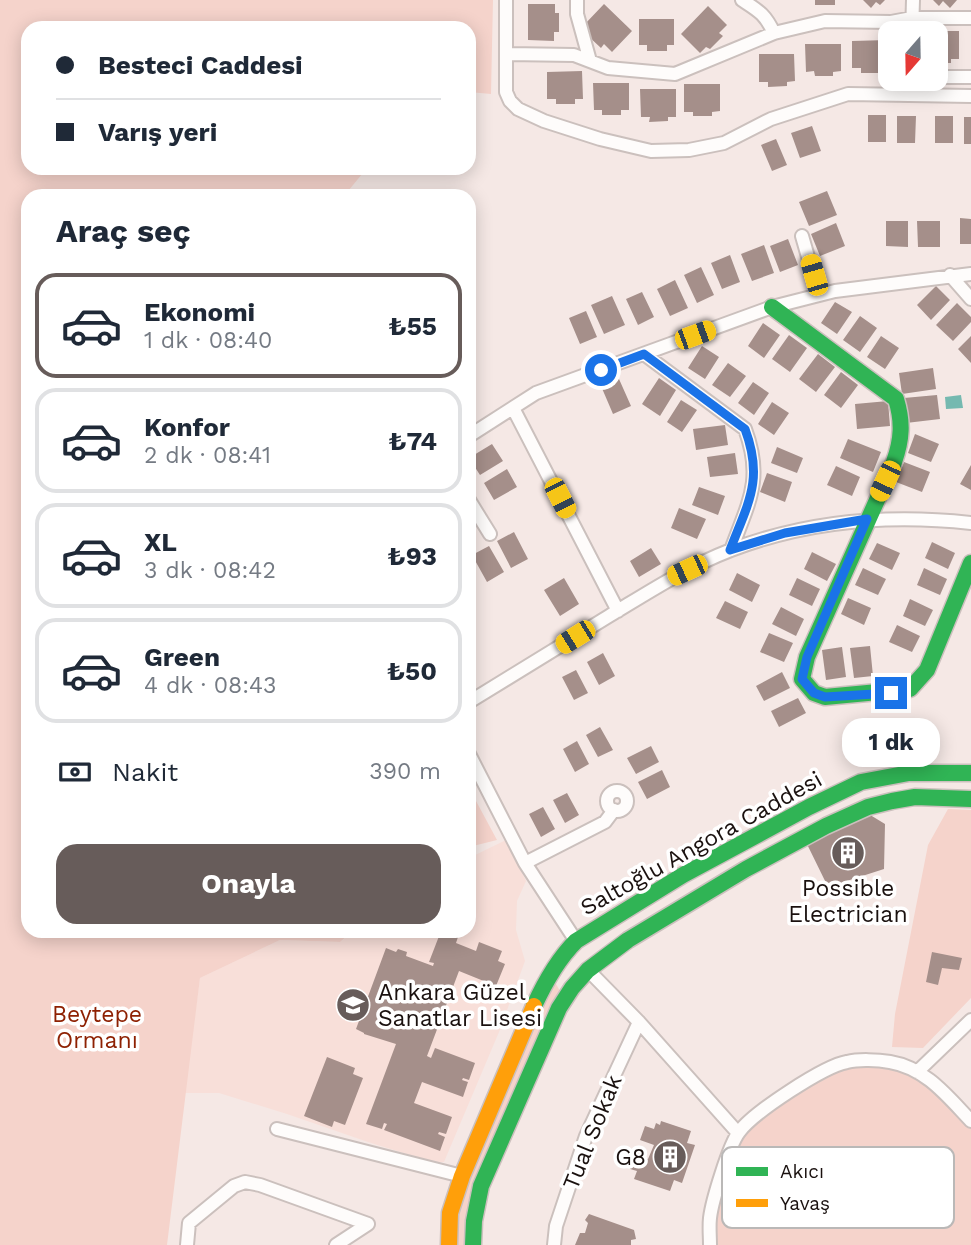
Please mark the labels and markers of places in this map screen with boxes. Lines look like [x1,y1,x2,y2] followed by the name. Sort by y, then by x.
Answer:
[829,834,867,872] building icon: Possible Electrician
[788,875,908,928] place label: Possible Electrician
[378,979,542,1032] place label: Ankara Güzel Sanatlar Lisesi
[334,986,372,1024] school or university icon: Ankara Güzel Sanatlar Lisesi
[651,1138,689,1176] building icon: G8
[615,1144,646,1171] place label: G8

